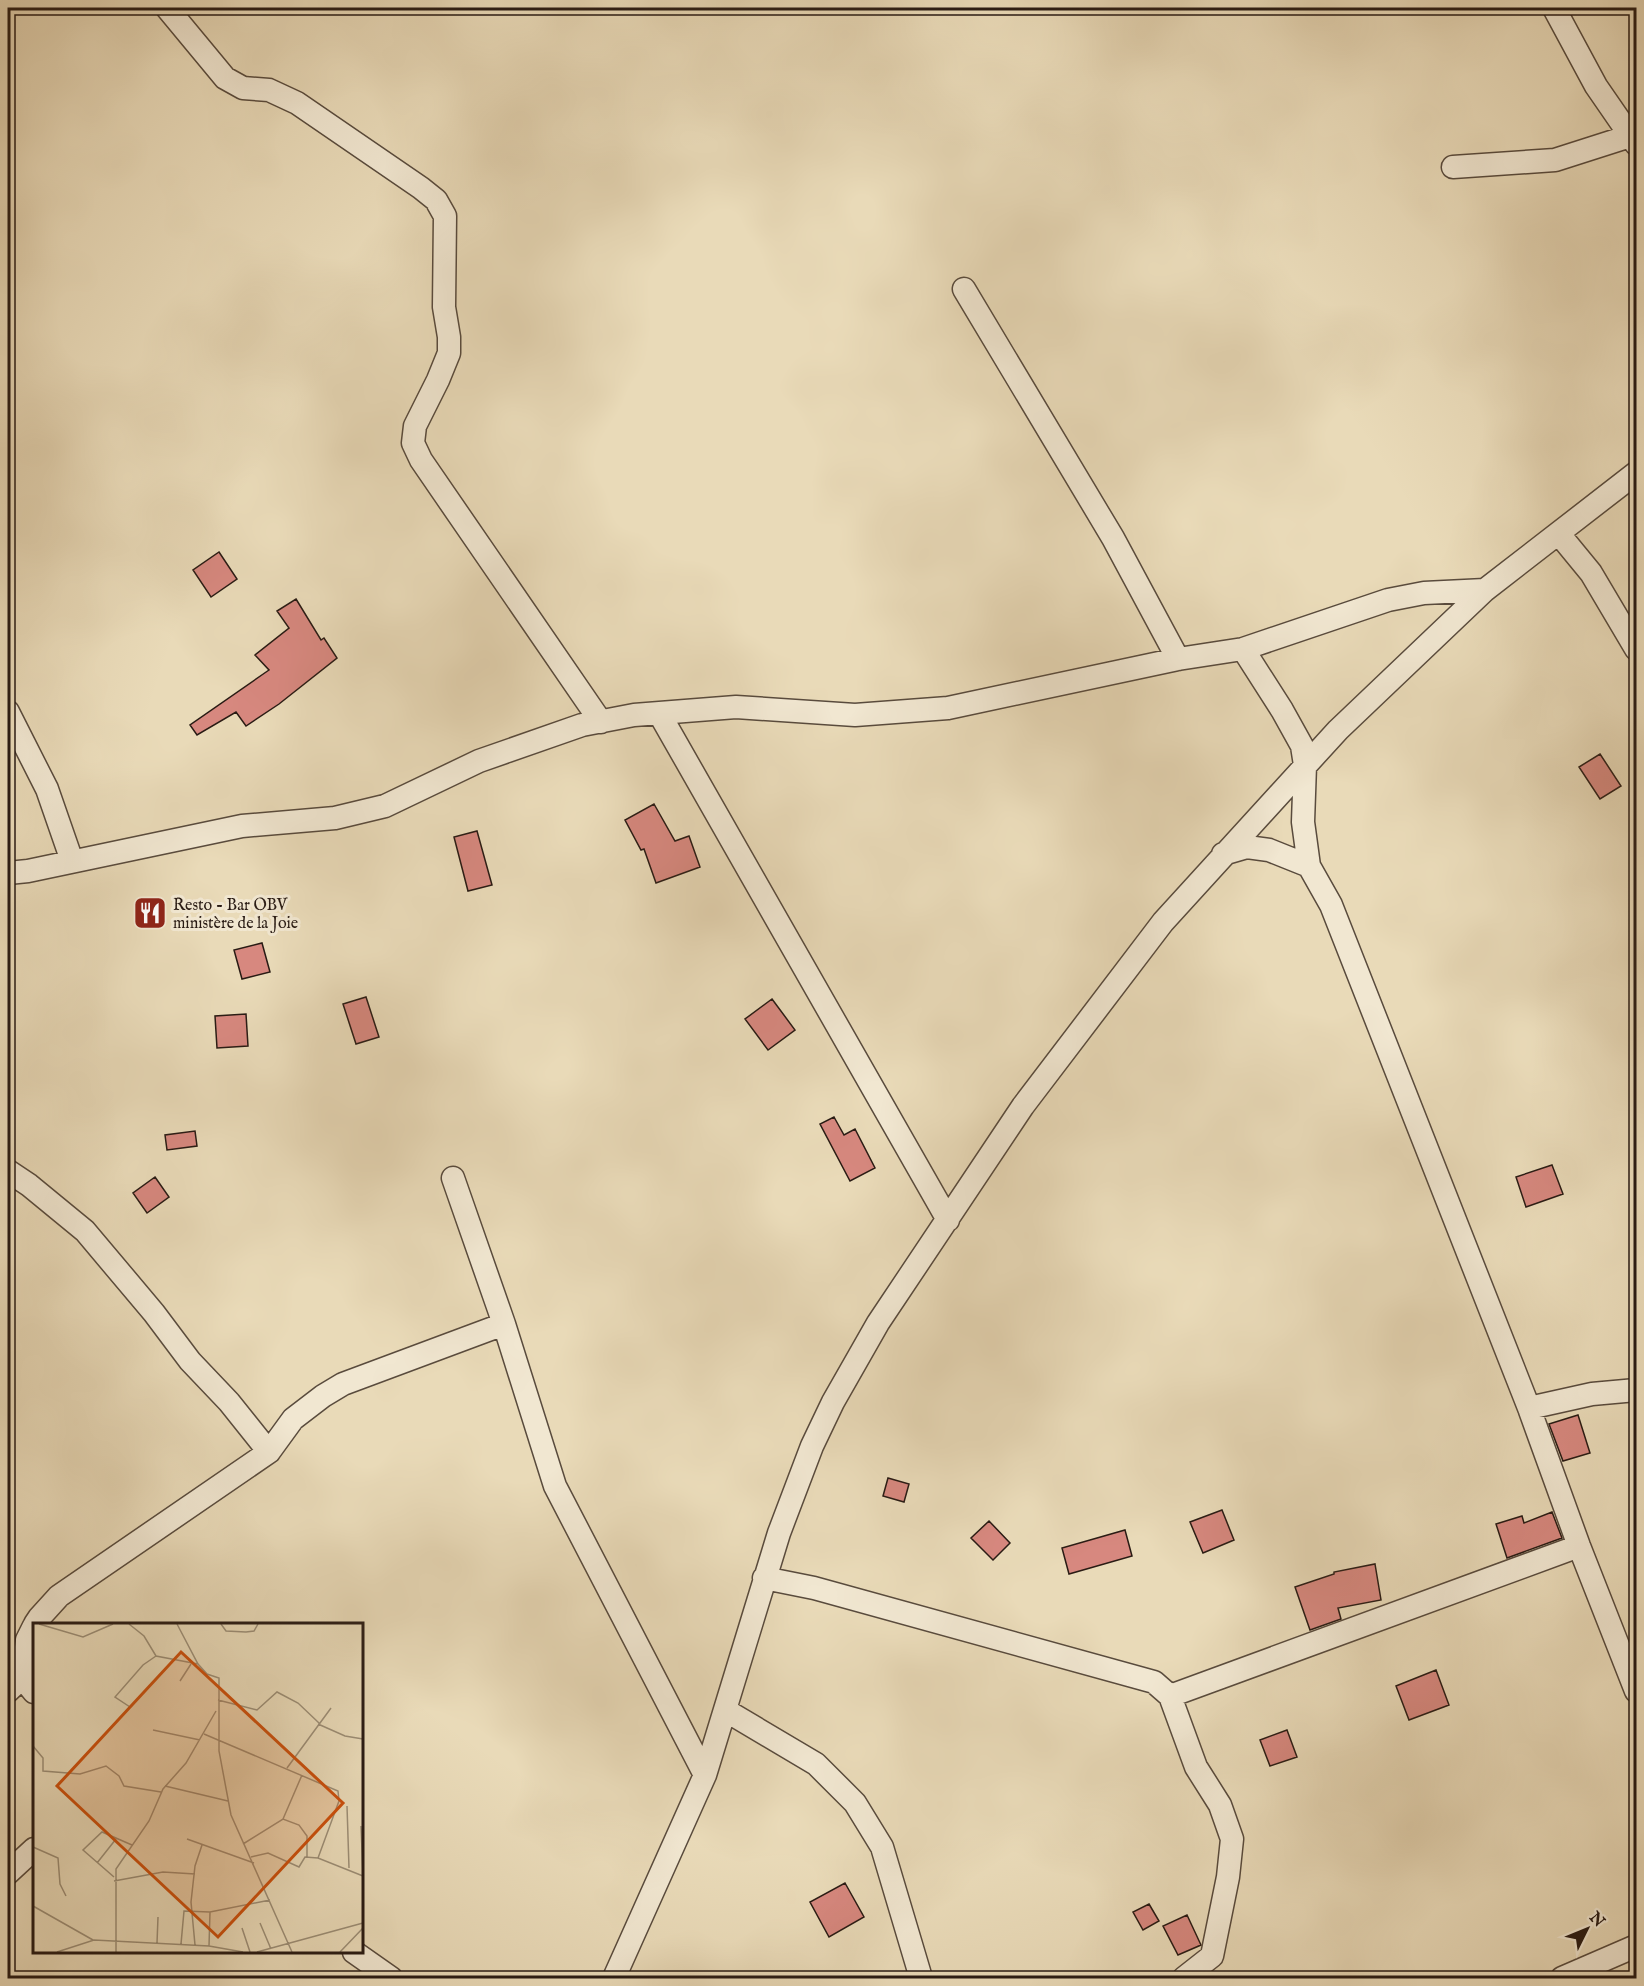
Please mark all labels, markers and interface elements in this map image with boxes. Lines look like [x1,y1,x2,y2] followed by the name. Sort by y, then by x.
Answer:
[132,895,168,931] restaurant icon: Resto - Bar OBV ministère de la Joie
[173,896,298,934] place label: Resto - Bar OBV ministère de la Joie
[33,1623,363,1953] inset map
[1557,1899,1617,1959] north arrow
[1584,1908,1609,1932] text: N

